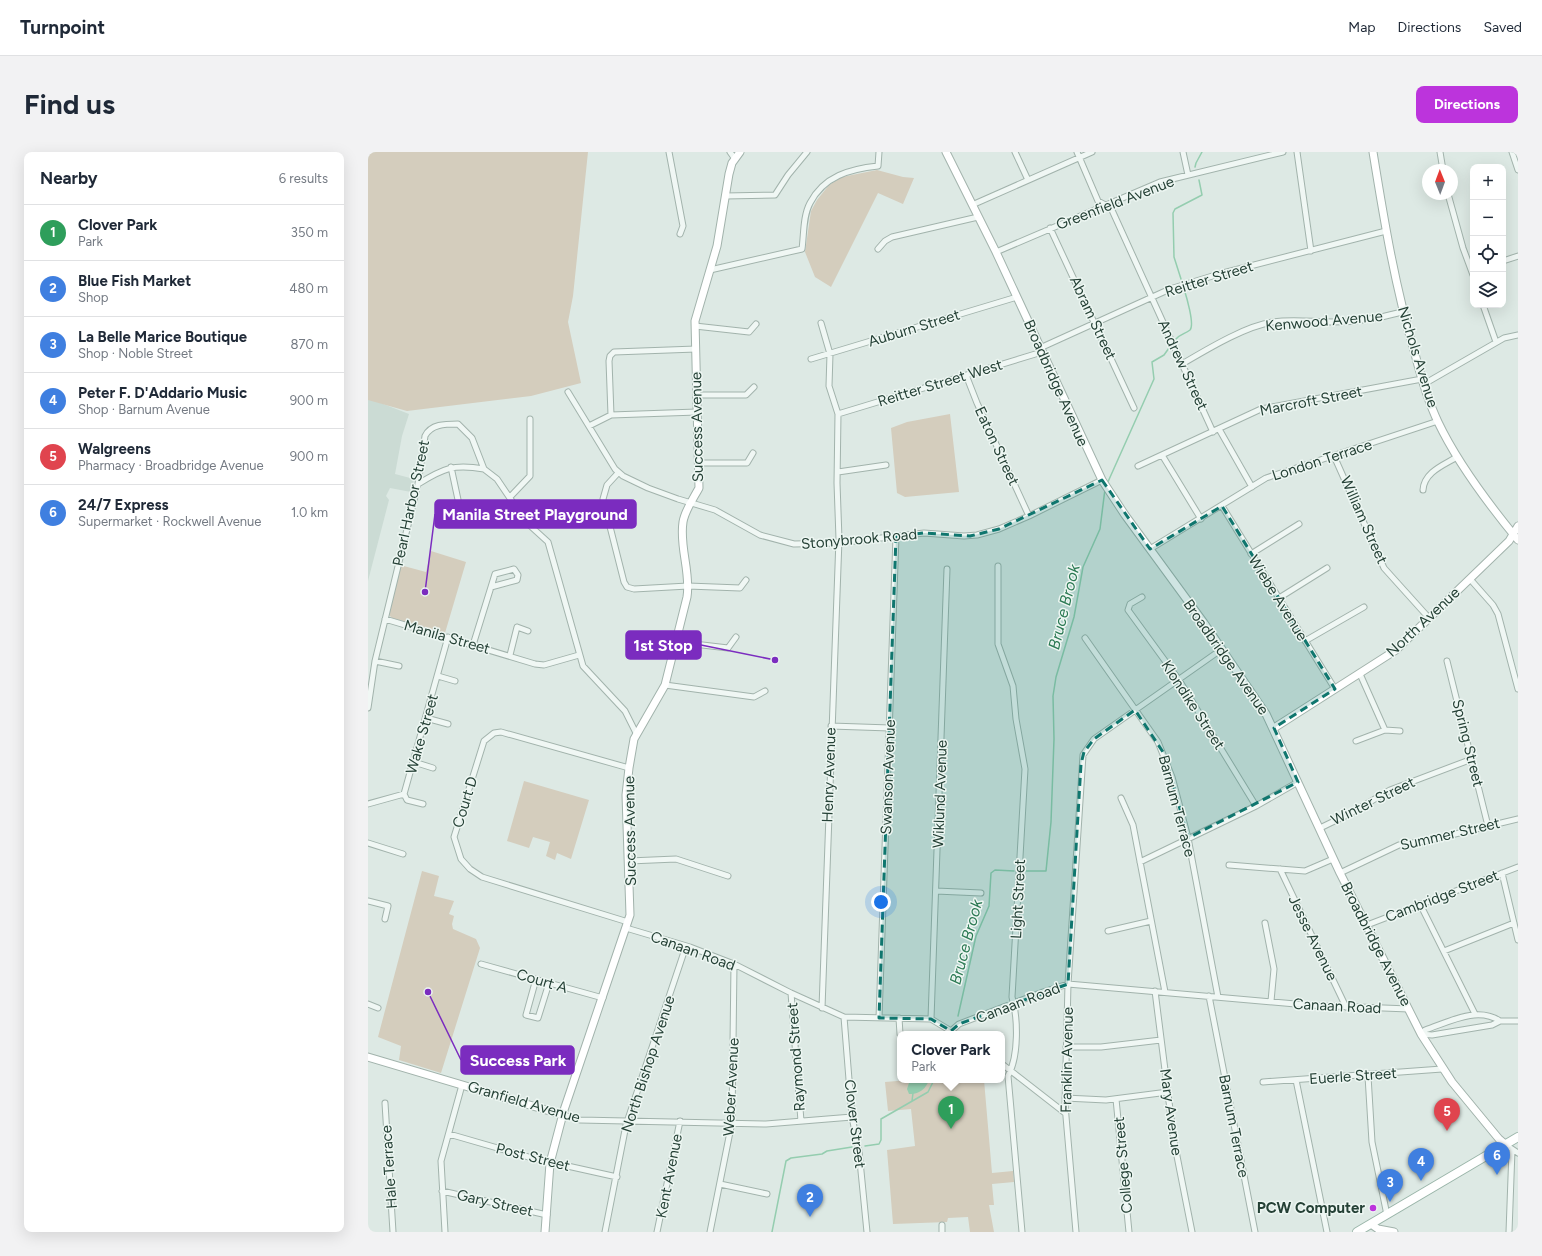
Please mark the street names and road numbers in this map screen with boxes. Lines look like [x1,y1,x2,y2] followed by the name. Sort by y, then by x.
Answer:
[1053,172,1177,234] street label: Greenfield Avenue
[1163,257,1256,301] street label: Reitter Street
[1066,273,1120,363] street label: Abram Street
[1394,304,1442,410] street label: Nichols Avenue
[866,305,962,350] street label: Auburn Street
[1265,307,1383,335] street label: Kenwood Avenue
[1020,317,1092,449] street label: Broadbridge Avenue
[1154,317,1212,413] street label: Andrew Street
[875,355,1005,411] street label: Reitter Street West
[687,372,707,482] street label: Success Avenue
[1258,382,1364,420] street label: Marcroft Street
[971,404,1023,489] street label: Eaton Street
[1270,435,1374,485] street label: London Terrace
[389,438,433,568] street label: Pearl Harbor Street
[1337,473,1391,567] street label: William Street
[800,525,918,553] street label: Stonybrook Road
[1245,552,1311,644] street label: Wiebe Avenue
[1383,583,1463,661] street label: North Avenue
[1179,596,1273,718] street label: Broadbridge Avenue
[402,616,492,658] street label: Manila Street
[1157,657,1229,753] street label: Klondike Street
[402,692,442,776] street label: Wake Street
[1448,697,1488,789] street label: Spring Street
[877,719,899,835] street label: Swanson Avenue
[818,727,840,823] street label: Henry Avenue
[929,740,951,848] street label: Wiklund Avenue
[1155,753,1199,859] street label: Barnum Terrace
[1328,773,1418,829] street label: Winter Street
[449,774,481,830] street label: Court D
[620,776,640,886] street label: Success Avenue
[1398,814,1502,854] street label: Summer Street
[1007,858,1029,939] street label: Light Street
[1383,866,1502,926] street label: Cambridge Street
[1337,879,1415,1009] street label: Broadbridge Avenue
[1285,892,1341,984] street label: Jesse Avenue
[648,927,738,975] street label: Canaan Road
[514,965,570,997] street label: Court A
[973,979,1063,1027] street label: Canaan Road
[617,993,679,1135] street label: North Bishop Avenue
[1292,995,1382,1017] street label: Canaan Road
[783,1002,809,1112] street label: Raymond Street
[1057,1007,1077,1113] street label: Franklin Avenue
[719,1037,743,1137] street label: Weber Avenue
[1309,1064,1398,1088] street label: Euerle Street
[1156,1067,1186,1157] street label: Mary Avenue
[1215,1073,1253,1179] street label: Barnum Terrace
[466,1077,582,1127] street label: Granfield Avenue
[841,1079,869,1170] street label: Clover Street
[1110,1116,1136,1214] street label: College Street
[377,1125,401,1209] street label: Hale Terrace
[652,1132,686,1220] street label: Kent Avenue
[494,1139,572,1175] street label: Post Street
[455,1185,535,1221] street label: Gary Street

